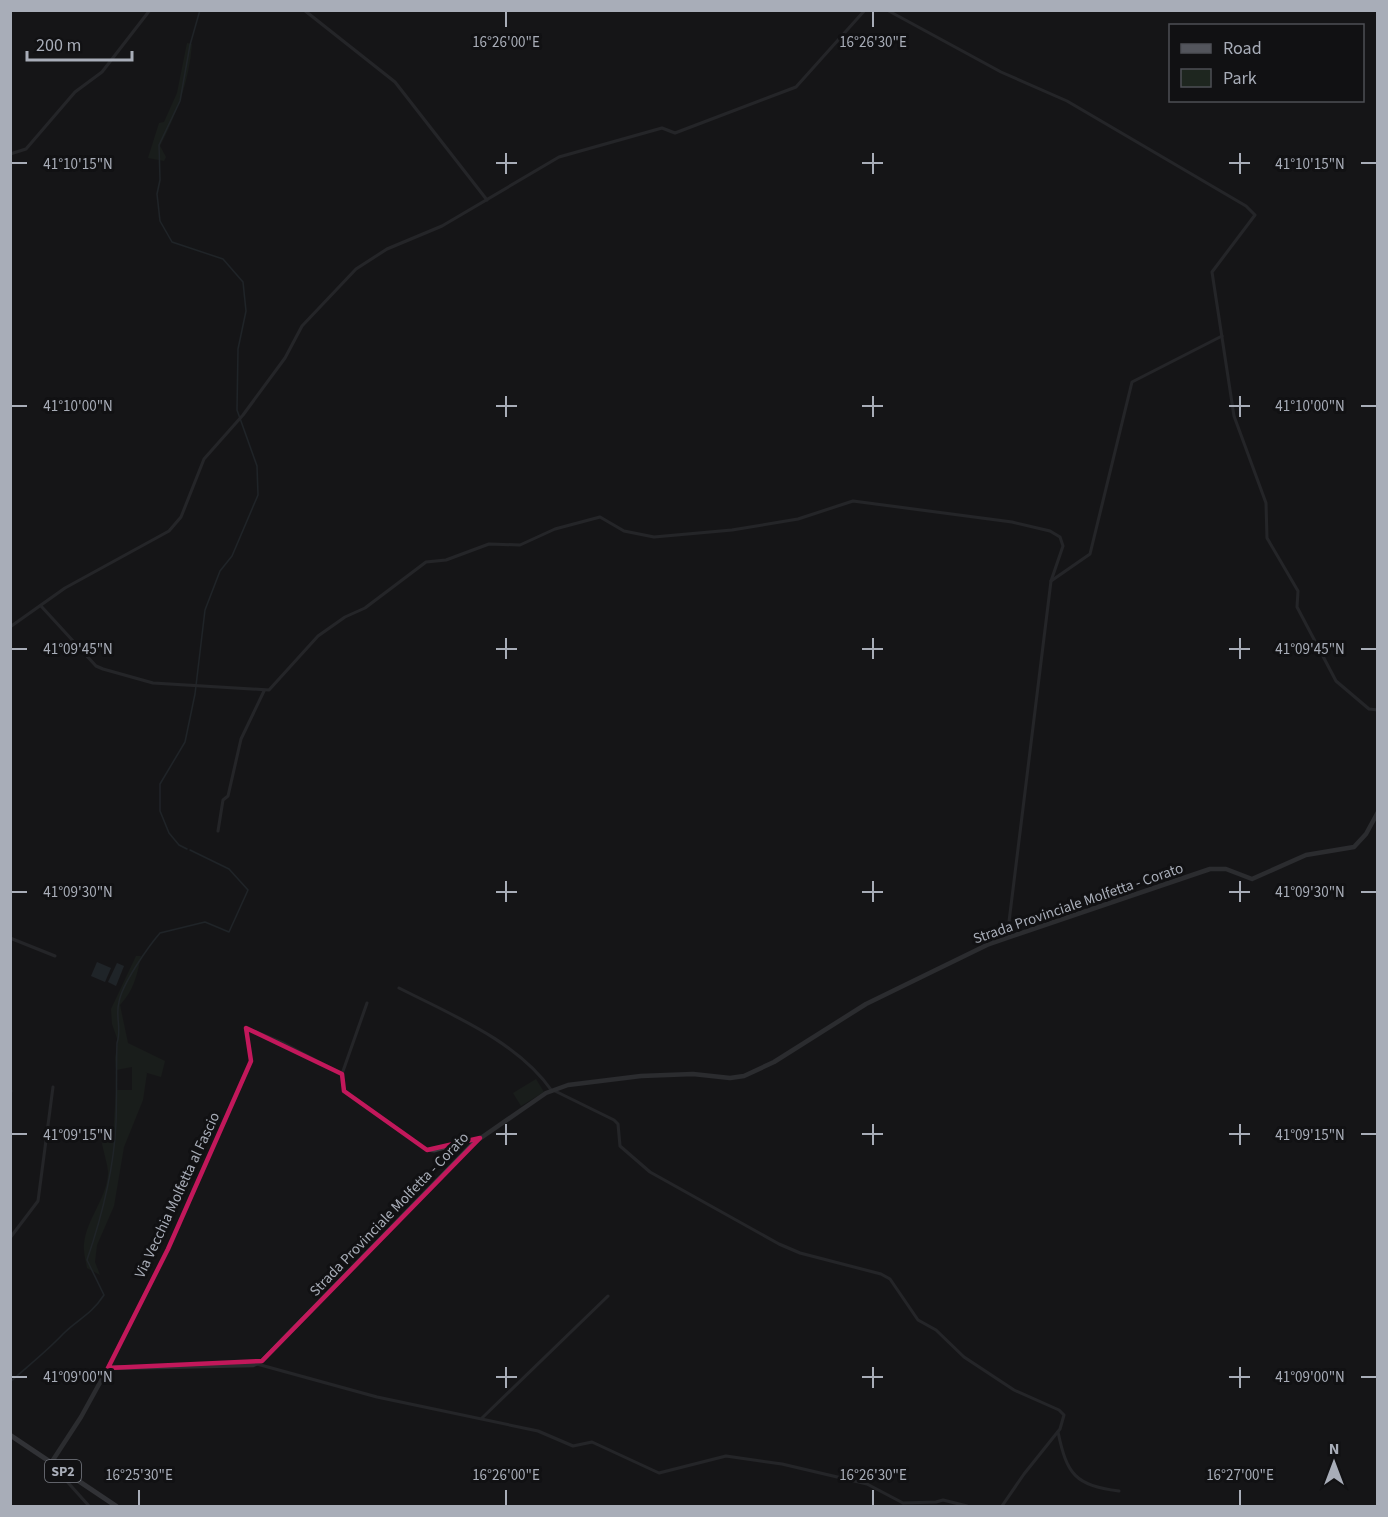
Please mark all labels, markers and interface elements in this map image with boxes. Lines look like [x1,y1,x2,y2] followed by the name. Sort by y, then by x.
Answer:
[27,24,132,62] scale bar
[1169,24,1364,102] legend
[472,32,540,53] text: 16°26'00"E
[839,32,907,53] text: 16°26'30"E
[36,33,81,58] text: 200 m
[1223,36,1262,61] text: Road
[1223,66,1257,91] text: Park
[43,154,113,175] text: 41°10'15"N
[1275,154,1345,175] text: 41°10'15"N
[43,396,113,417] text: 41°10'00"N
[1275,396,1345,417] text: 41°10'00"N
[43,639,113,660] text: 41°09'45"N
[1275,639,1345,660] text: 41°09'45"N
[970,858,1186,949] street label: Strada Provinciale Molfetta - Corato
[43,882,113,903] text: 41°09'30"N
[1275,882,1345,903] text: 41°09'30"N
[130,1109,225,1282] street label: Via Vecchia Molfetta al Fascio
[43,1125,113,1146] text: 41°09'15"N
[1275,1125,1345,1146] text: 41°09'15"N
[305,1128,474,1301] street label: Strada Provinciale Molfetta - Corato
[43,1367,113,1388] text: 41°09'00"N
[1275,1367,1345,1388] text: 41°09'00"N
[1304,1433,1364,1493] north arrow
[1329,1438,1339,1460] text: N
[45,1460,81,1482] road number: SP2
[105,1465,173,1486] text: 16°25'30"E
[472,1465,540,1486] text: 16°26'00"E
[839,1465,907,1486] text: 16°26'30"E
[1206,1465,1274,1486] text: 16°27'00"E

